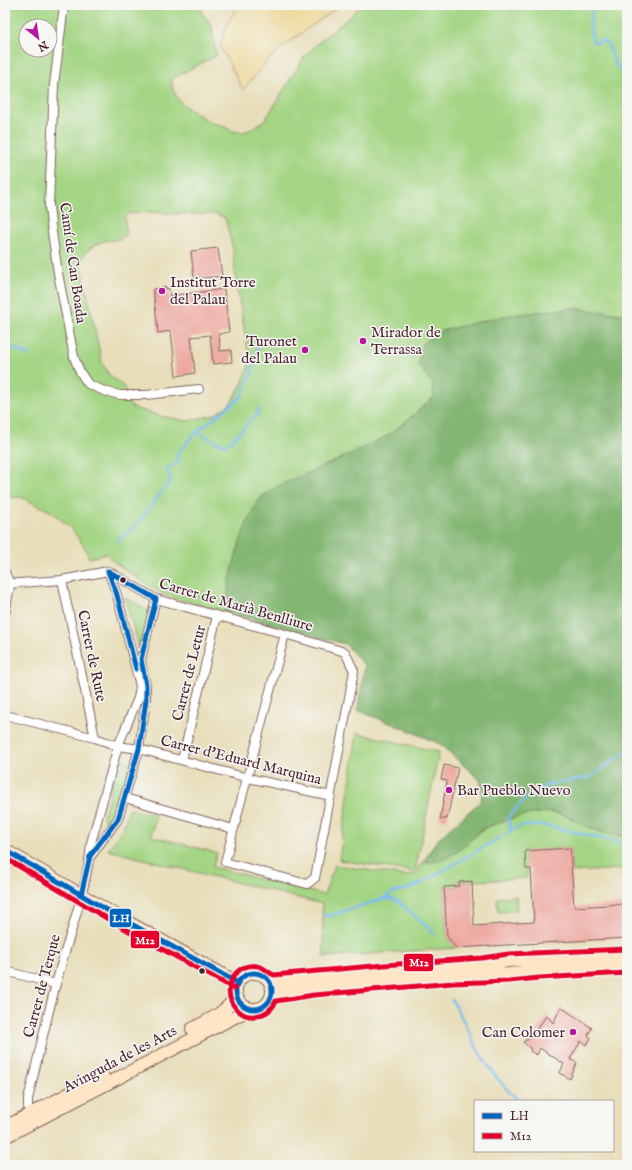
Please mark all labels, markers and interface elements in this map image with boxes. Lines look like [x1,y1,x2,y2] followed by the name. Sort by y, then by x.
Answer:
[18,18,58,58] north arrow
[34,37,51,54] text: N
[55,201,91,325] street label: Camí de Can Boada
[170,273,256,309] place label: Institut Torre del Palau
[157,286,167,296] marker: Institut Torre del Palau
[371,323,441,359] place label: Mirador de Terrassa
[241,332,297,368] place label: Turonet del Palau
[358,336,368,346] marker: Mirador de Terrassa
[300,345,310,355] marker: Turonet del Palau
[157,574,315,636] street label: Carrer de Marià Benlliure
[118,575,128,585] unlabelled marker
[73,608,111,704] street label: Carrer de Rute
[168,623,210,723] street label: Carrer de Letur
[159,731,324,789] street label: Carrer d'Eduard Marquina
[457,781,571,800] place label: Bar Pueblo Nuevo
[444,785,454,795] marker: Bar Pueblo Nuevo
[109,908,132,928] line badge: LH
[111,912,130,926] text: LH
[130,930,160,949] line badge: M12
[19,932,65,1040] street label: Carrer de Terque
[135,934,156,948] text: M12
[403,953,434,972] line badge: M12
[409,956,430,970] text: M12
[197,966,207,976] unlabelled marker
[59,1021,180,1097] street label: Avinguda de les Arts
[482,1023,565,1042] place label: Can Colomer
[568,1027,578,1037] marker: Can Colomer
[474,1100,614,1152] legend
[510,1109,529,1124] text: LH
[510,1129,532,1144] text: M12

